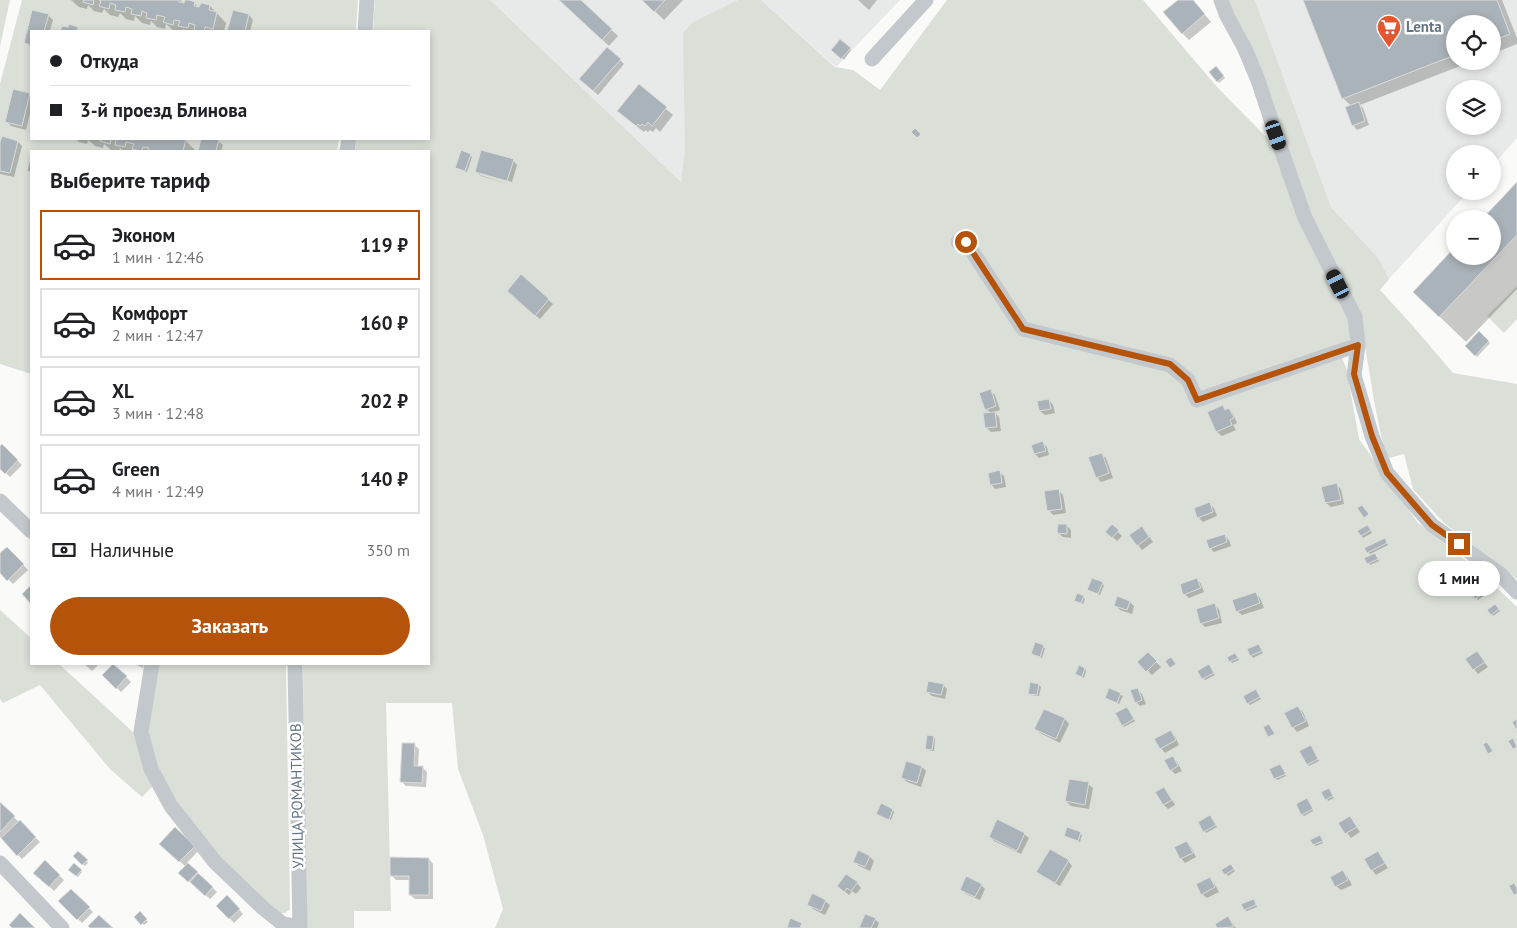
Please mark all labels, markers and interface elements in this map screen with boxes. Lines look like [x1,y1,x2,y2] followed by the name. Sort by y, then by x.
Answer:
[1376,14,1402,48] supermarket icon: Lenta
[1446,15,1501,265] map controls
[1446,15,1501,70] button: locate
[1406,17,1442,36] place label: Lenta
[80,49,139,73] text: Откуда
[1446,80,1501,135] button: layers
[80,98,247,122] text: 3-й проезд Блинова
[1264,118,1287,152] car
[1446,145,1501,200] button: +
[50,166,210,194] text: Выберите тариф
[1446,210,1501,265] button: −
[52,223,97,268] icon: car
[112,223,175,247] text: Эконом
[955,231,977,253] route start
[360,233,408,257] text: 119 ₽
[112,247,204,267] text: 1 мин · 12:46
[1324,267,1351,301] car
[52,301,97,346] icon: car
[112,301,188,325] text: Комфорт
[360,311,408,335] text: 160 ₽
[112,325,204,345] text: 2 мин · 12:47
[52,379,97,424] icon: car
[112,379,134,403] text: XL
[360,389,408,413] text: 202 ₽
[112,403,204,423] text: 3 мин · 12:48
[52,457,97,502] icon: car
[112,457,160,481] text: Green
[360,467,408,491] text: 140 ₽
[112,481,204,501] text: 4 мин · 12:49
[1448,533,1470,555] route end
[50,536,78,564] icon: cash
[90,538,174,562] text: Наличные
[367,540,410,560] text: 350 m
[1418,562,1500,596] callout: 1 мин
[1438,568,1480,588] text: 1 мин
[50,597,410,655] button: Заказать
[286,723,307,869] street label: УЛИЦА РОМАНТИКОВ

